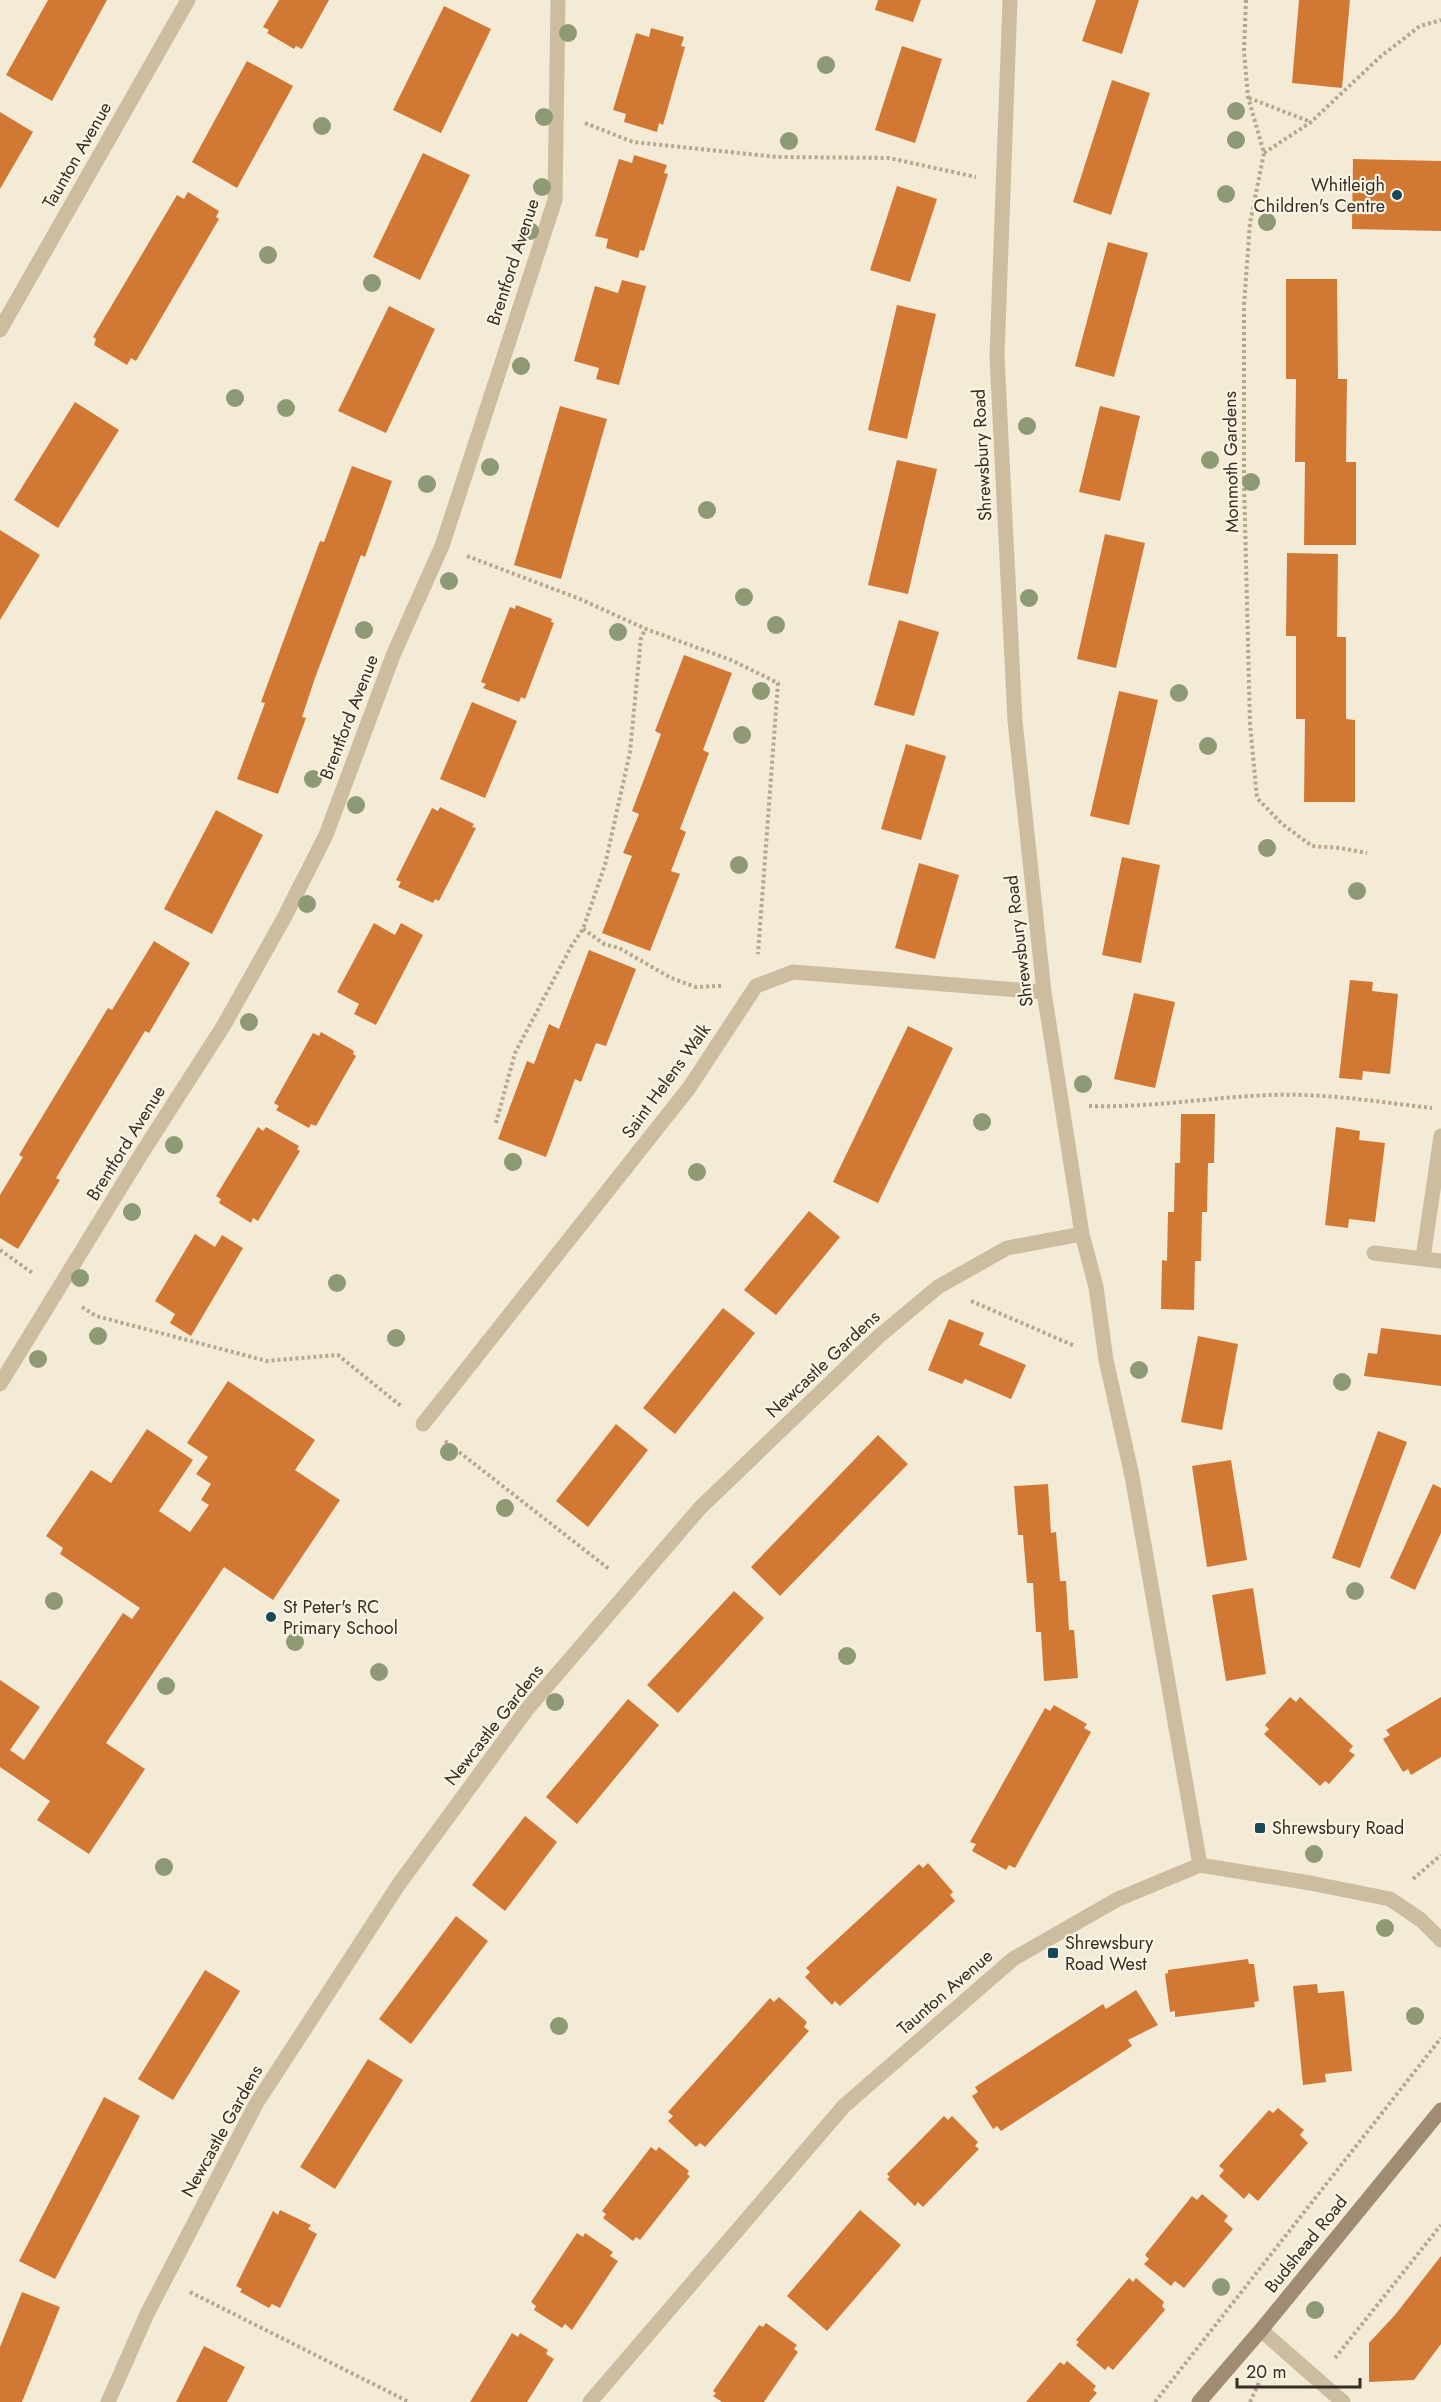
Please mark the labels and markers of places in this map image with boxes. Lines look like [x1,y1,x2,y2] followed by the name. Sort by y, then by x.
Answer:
[1254,172,1385,219] place label: Whitleigh Children's Centre
[1390,188,1404,202] marker: Whitleigh Children's Centre
[283,1594,398,1641] place label: St Peter's RC Primary School
[264,1610,278,1624] marker: St Peter's RC Primary School
[1272,1815,1404,1841] place label: Shrewsbury Road
[1253,1821,1267,1835] marker: Shrewsbury Road
[1065,1930,1153,1977] place label: Shrewsbury Road West
[1046,1946,1060,1960] marker: Shrewsbury Road West

